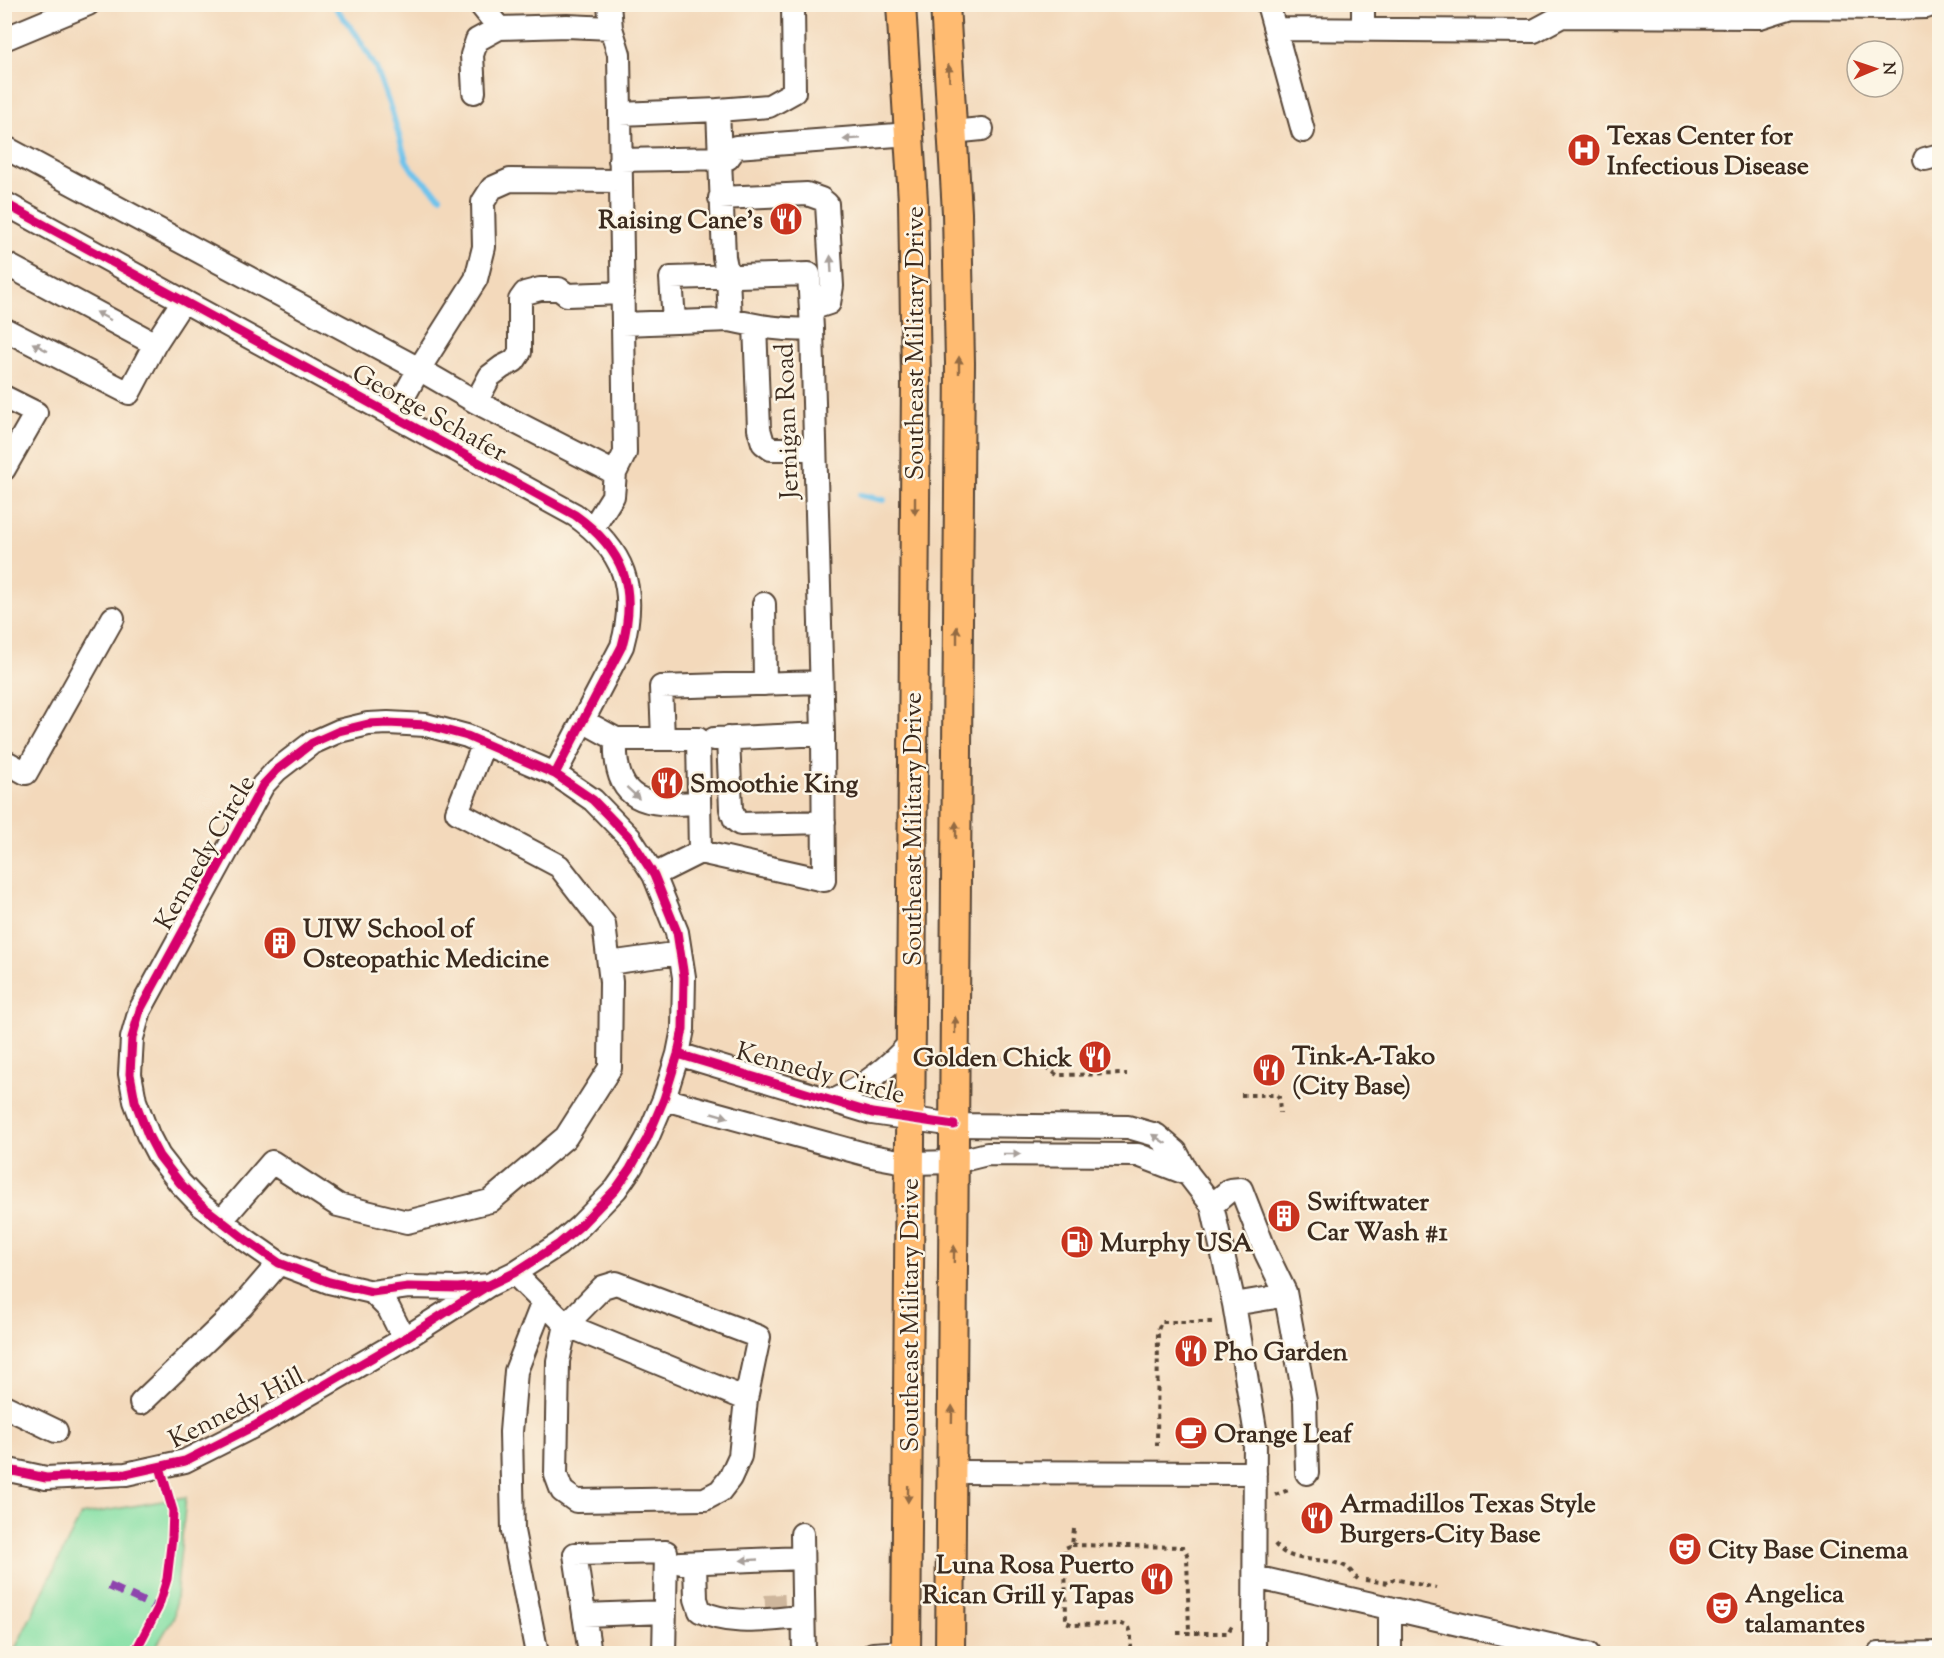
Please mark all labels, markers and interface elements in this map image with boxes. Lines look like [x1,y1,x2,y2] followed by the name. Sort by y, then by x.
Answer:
[1845,39,1905,99] north arrow
[1876,62,1899,76] text: N
[944,64,953,83] one-way arrow
[1607,119,1809,186] place label: Texas Center for Infectious Disease
[1566,132,1602,168] hospital icon: Texas Center for Infectious Disease
[842,134,861,143] one-way arrow
[768,201,804,237] restaurant icon: Raising Cane's
[598,203,763,240] place label: Raising Cane's
[898,206,935,480] street label: Southeast Military Drive
[826,254,835,273] one-way arrow
[94,311,111,321] one-way arrow
[31,342,48,352] one-way arrow
[767,342,810,502] street label: Jernigan Road
[344,356,513,472] street label: George Schafer
[954,356,964,375] one-way arrow
[910,496,919,515] one-way arrow
[952,625,962,644] one-way arrow
[896,692,933,966] street label: Southeast Military Drive
[649,765,685,801] restaurant icon: Smoothie King
[690,767,858,804] place label: Smoothie King
[147,769,266,938] street label: Kennedy Circle
[625,785,639,799] one-way arrow
[951,820,961,839] one-way arrow
[303,912,549,979] place label: UIW School of Osteopathic Medicine
[262,925,298,961] building icon: UIW School of Osteopathic Medicine
[950,1015,960,1034] one-way arrow
[732,1034,909,1115] street label: Kennedy Circle
[1077,1039,1113,1075] restaurant icon: Golden Chick
[1292,1039,1435,1106] place label: Tink-A-Tako (City Base)
[913,1041,1073,1078] place label: Golden Chick
[1251,1052,1287,1088] restaurant icon: Tink-A-Tako (City Base)
[712,1111,730,1120] one-way arrow
[1150,1133,1167,1144] one-way arrow
[1003,1149,1022,1159] one-way arrow
[893,1178,930,1452] street label: Southeast Military Drive
[1307,1185,1448,1252] place label: Swiftwater Car Wash #1
[1266,1198,1302,1234] building icon: Swiftwater Car Wash #1
[1059,1224,1095,1260] fuel station icon: Murphy USA
[1100,1226,1254,1263] place label: Murphy USA
[949,1244,959,1263] one-way arrow
[1173,1333,1209,1369] restaurant icon: Pho Garden
[1214,1335,1349,1372] place label: Pho Garden
[163,1359,311,1459] street label: Kennedy Hill
[947,1404,957,1423] one-way arrow
[1173,1415,1209,1451] cafe icon: Orange Leaf
[1214,1417,1354,1454] place label: Orange Leaf
[903,1485,912,1504] one-way arrow
[1340,1487,1596,1554] place label: Armadillos Texas Style Burgers-City Base
[1299,1500,1335,1536] restaurant icon: Armadillos Texas Style Burgers-City Base
[1667,1531,1703,1567] theatre icon: City Base Cinema
[1708,1533,1908,1570] place label: City Base Cinema
[922,1548,1134,1615] place label: Luna Rosa Puerto Rican Grill y Tapas
[739,1556,758,1565] one-way arrow
[1139,1561,1175,1597] restaurant icon: Luna Rosa Puerto Rican Grill y Tapas
[1745,1577,1865,1644] place label: Angelica talamantes
[1704,1590,1740,1626] theatre icon: Angelica talamantes

